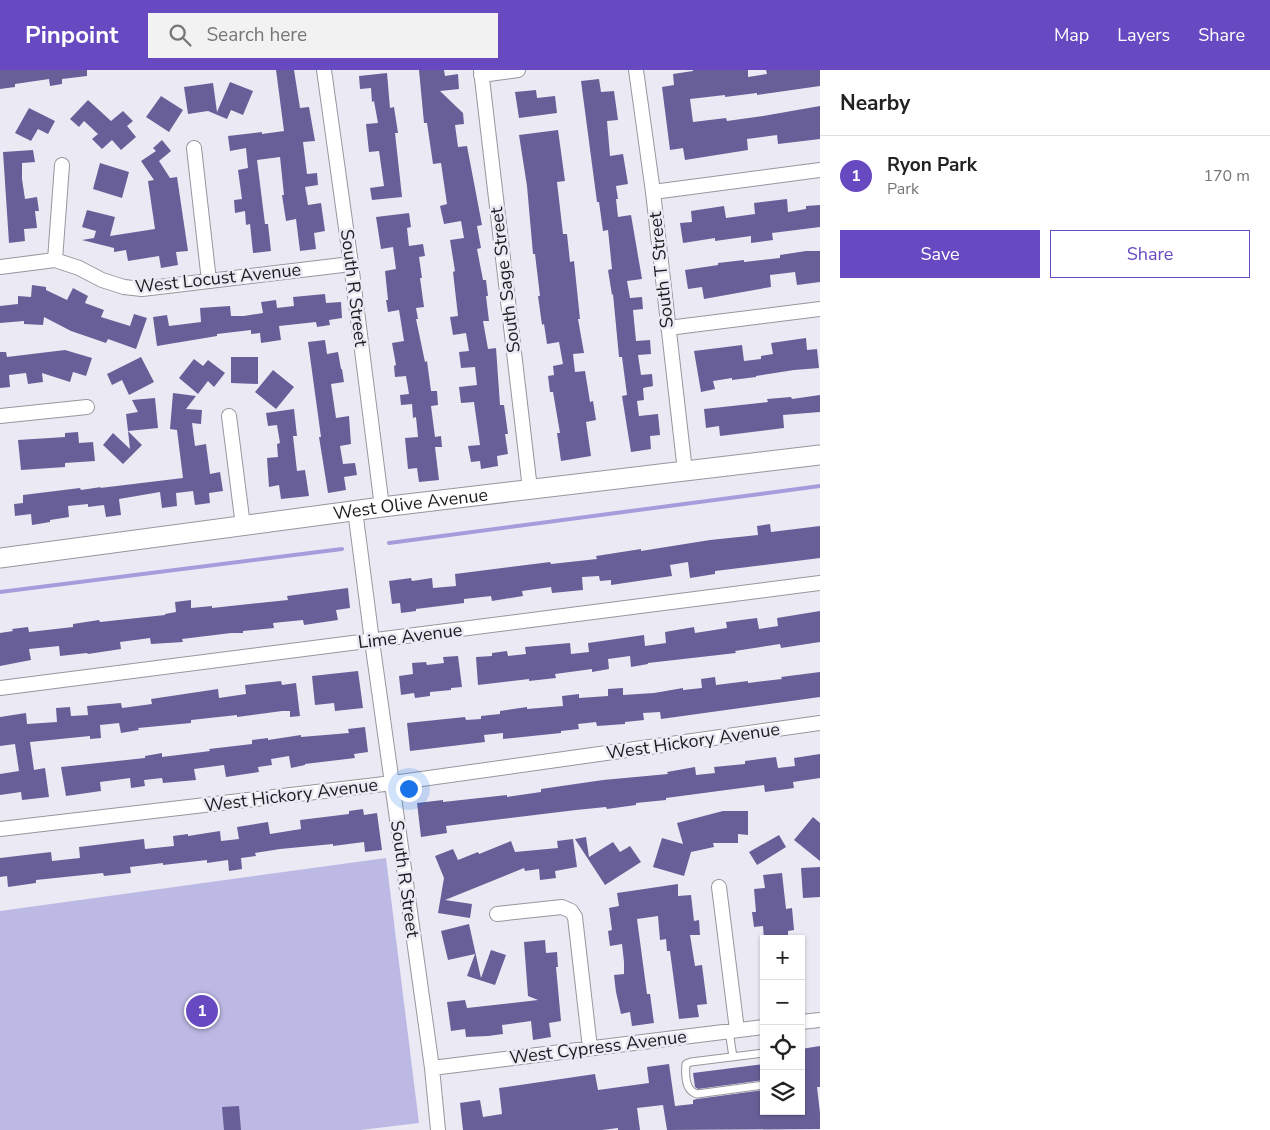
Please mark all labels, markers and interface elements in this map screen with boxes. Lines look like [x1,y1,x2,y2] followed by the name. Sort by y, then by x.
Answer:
[148,13,498,58] search box
[25,19,118,51] text: Pinpoint
[166,21,194,49] icon: search
[206,22,307,48] text: Search here
[1054,23,1089,47] text: Map
[1117,23,1170,47] text: Layers
[1198,23,1245,47] text: Share
[840,89,910,117] text: Nearby
[887,152,977,178] text: Ryon Park
[851,165,861,187] text: 1
[1203,165,1250,187] text: 170 m
[887,178,919,200] text: Park
[484,205,526,354] street label: South Sage Street
[643,210,679,329] street label: South T Street
[335,228,373,349] street label: South R Street
[840,230,1040,278] button: Save
[1050,230,1250,278] button: Share
[134,257,302,299] street label: West Locust Avenue
[332,483,489,525] street label: West Olive Avenue
[357,618,463,654] street label: Lime Avenue
[605,717,781,765] street label: West Hickory Avenue
[203,772,379,818] street label: West Hickory Avenue
[396,776,422,802] your location
[385,819,425,940] street label: South R Street
[760,935,805,1115] map controls
[760,935,805,980] button: +
[760,980,805,1025] button: −
[186,992,218,1030] pin: 1
[508,1024,688,1070] street label: West Cypress Avenue
[760,1025,805,1070] button: locate
[760,1070,805,1115] button: layers

